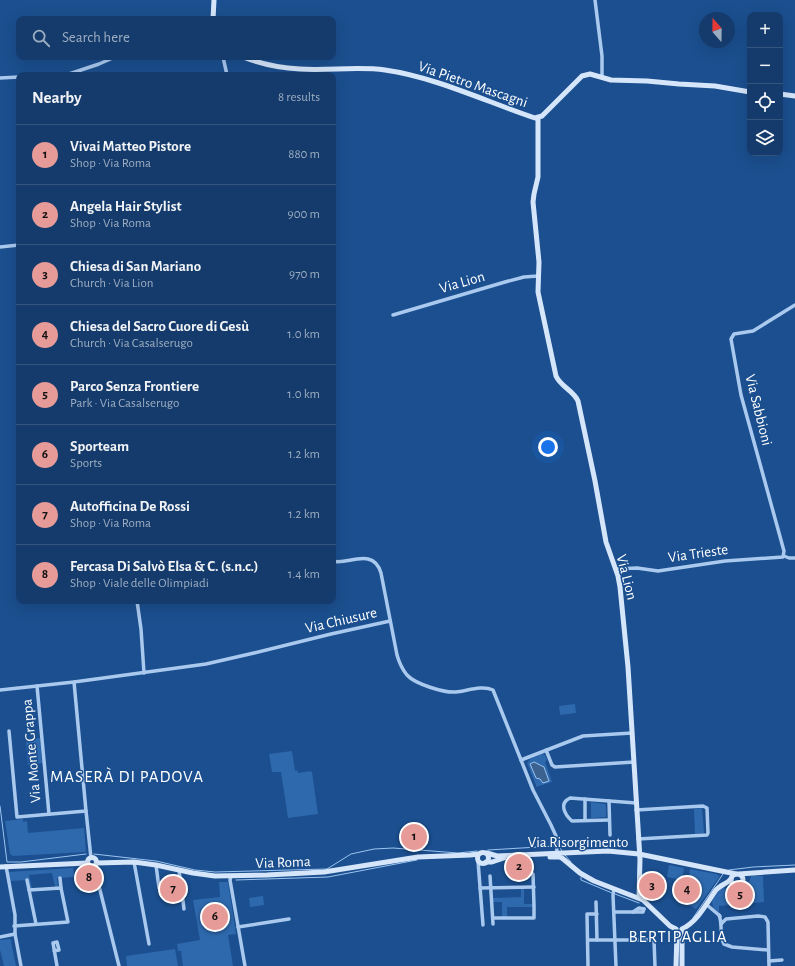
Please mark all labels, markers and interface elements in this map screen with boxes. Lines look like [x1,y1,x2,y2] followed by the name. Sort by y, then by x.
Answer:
[699,12,735,48] north arrow
[747,12,783,156] map controls
[747,12,783,48] button: +
[16,16,336,60] search box
[30,27,52,49] icon: search
[62,30,130,45] text: Search here
[747,48,783,84] button: −
[416,59,530,110] street label: Via Pietro Mascagni
[747,84,783,120] button: locate
[32,89,82,106] text: Nearby
[278,91,320,104] text: 8 results
[747,120,783,156] button: layers
[70,139,191,154] text: Vivai Matteo Pistore
[43,148,47,161] text: 1
[288,148,320,161] text: 880 m
[70,157,151,170] text: Shop · Via Roma
[70,199,181,214] text: Angela Hair Stylist
[42,208,48,221] text: 2
[288,208,320,221] text: 900 m
[70,217,151,230] text: Shop · Via Roma
[70,259,201,274] text: Chiesa di San Mariano
[42,268,48,281] text: 3
[289,268,320,281] text: 970 m
[438,269,486,296] street label: Via Lion
[70,277,153,290] text: Church · Via Lion
[70,319,249,334] text: Chiesa del Sacro Cuore di Gesù
[42,328,48,341] text: 4
[287,328,320,341] text: 1.0 km
[70,337,193,350] text: Church · Via Casalserugo
[742,373,775,447] street label: Via Sabbioni
[70,379,199,394] text: Parco Senza Frontiere
[42,388,48,401] text: 5
[287,388,320,401] text: 1.0 km
[70,397,179,410] text: Park · Via Casalserugo
[538,437,558,457] your location
[70,439,129,454] text: Sporteam
[42,448,48,461] text: 6
[288,448,320,461] text: 1.2 km
[70,457,102,470] text: Sports
[70,499,190,514] text: Autofficina De Rossi
[42,508,48,521] text: 7
[288,508,320,521] text: 1.2 km
[70,517,151,530] text: Shop · Via Roma
[667,542,729,565] street label: Via Trieste
[614,553,639,601] street label: Via Lion
[70,559,258,574] text: Fercasa Di Salvò Elsa & C. (s.n.c.)
[42,568,48,581] text: 8
[288,568,320,581] text: 1.4 km
[70,577,209,590] text: Shop · Viale delle Olimpiadi
[304,605,379,636] street label: Via Chiusure
[19,698,44,804] street label: Via Monte Grappa
[50,767,204,785] district label: MASERÀ DI PADOVA
[401,822,427,852] pin: 1
[528,835,628,850] street label: Via Risorgimento
[506,852,532,882] pin: 2
[255,854,311,871] street label: Via Roma
[76,863,102,893] pin: 8
[639,871,665,901] pin: 3
[160,874,186,904] pin: 7
[674,875,700,905] pin: 4
[727,880,753,910] pin: 5
[202,902,228,932] pin: 6
[628,928,728,945] district label: BERTIPAGLIA

